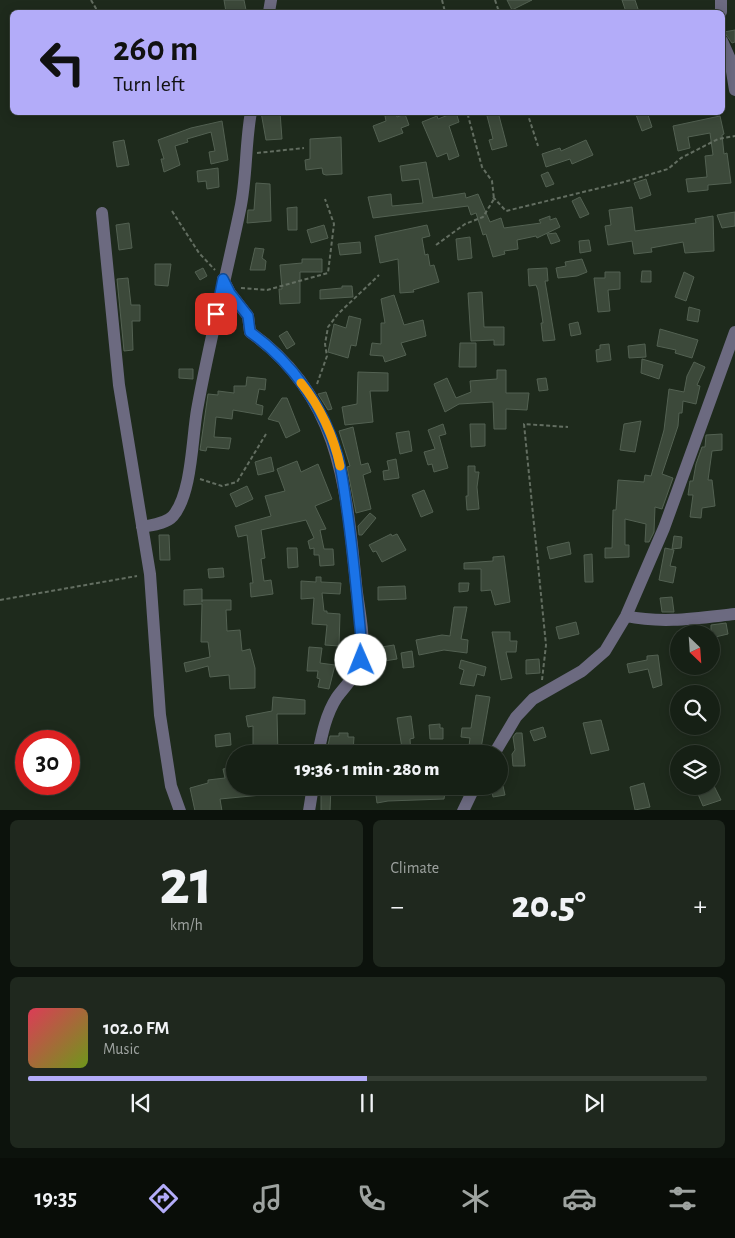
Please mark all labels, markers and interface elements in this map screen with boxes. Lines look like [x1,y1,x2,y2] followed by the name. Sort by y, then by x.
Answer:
[30,30,95,95] icon: left
[113,32,198,67] text: 260 m
[113,73,185,95] text: Turn left
[195,293,237,335] pin
[202,300,230,328] icon: arrive
[670,625,720,675] north arrow
[670,625,720,795] map controls
[334,633,386,685] position arrow
[670,685,720,735] button: search
[15,730,80,795] speed limit sign: 30
[670,745,720,795] button: layers
[294,760,440,779] text: 19:36 · 1 min · 280 m
[159,851,213,916] text: 21
[391,860,439,876] text: Climate
[512,887,586,925] text: 20.5°
[391,893,404,921] text: −
[694,893,707,921] text: +
[170,917,203,933] text: km/h
[103,1019,169,1038] text: 102.0 FM
[103,1041,139,1057] text: Music
[127,1089,155,1117] icon: previous
[353,1089,381,1117] icon: pause
[580,1089,608,1117] icon: next
[146,1181,181,1216] icon: directions
[250,1181,285,1216] icon: music
[354,1181,389,1216] icon: phone
[458,1181,493,1216] icon: climate
[562,1181,597,1216] icon: car
[665,1181,700,1216] icon: filters
[34,1187,77,1209] text: 19:35

